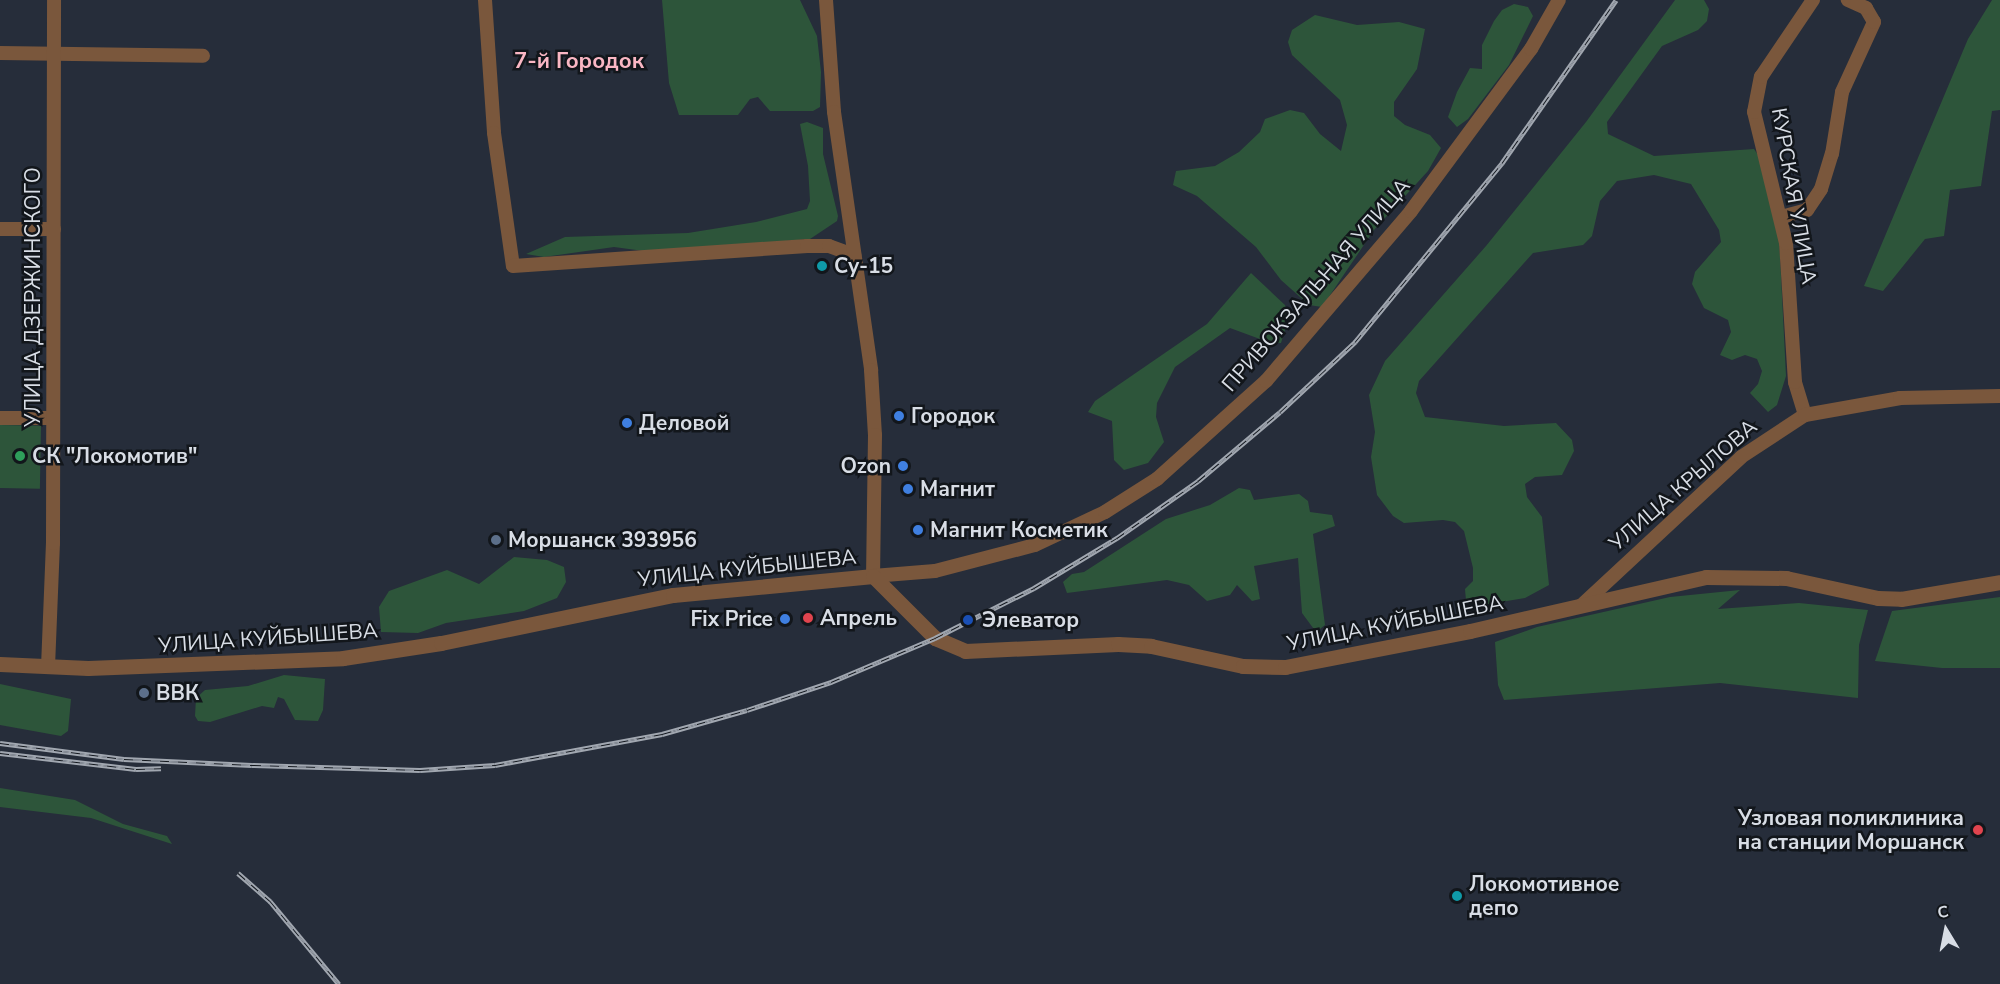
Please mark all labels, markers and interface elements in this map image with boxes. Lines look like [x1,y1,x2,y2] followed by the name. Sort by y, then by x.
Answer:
[514,49,644,75] district label: 7-й Городок
[1766,106,1822,286] street label: КУРСКАЯ УЛИЦА
[20,167,46,427] street label: УЛИЦА ДЗЕРЖИНСКОГО
[1217,173,1415,397] street label: ПРИВОКЗАЛЬНАЯ УЛИЦА
[834,253,893,279] place label: Су-15
[815,259,829,273] marker: Су-15
[911,403,995,429] place label: Городок
[892,409,906,423] marker: Городок
[639,410,729,436] place label: Деловой
[1604,414,1762,556] street label: УЛИЦА КРЫЛОВА
[620,416,634,430] marker: Деловой
[32,443,197,469] place label: СК "Локомотив"
[13,449,27,463] marker: СК "Локомотив"
[840,453,891,479] place label: Ozon
[896,459,910,473] marker: Ozon
[920,476,995,502] place label: Магнит
[901,482,915,496] marker: Магнит
[930,517,1108,543] place label: Магнит Косметик
[911,523,925,537] marker: Магнит Косметик
[508,527,697,553] place label: Моршанск 393956
[489,533,503,547] marker: Моршанск 393956
[636,544,858,592] street label: УЛИЦА КУЙБЫШЕВА
[1285,590,1505,656] street label: УЛИЦА КУЙБЫШЕВА
[820,605,897,631] place label: Апрель
[691,606,773,632] place label: Fix Price
[982,607,1079,633] place label: Элеватор
[801,611,815,625] marker: Апрель
[959,611,977,629] marker: Элеватор
[778,612,792,626] marker: Fix Price
[157,618,379,658] street label: УЛИЦА КУЙБЫШЕВА
[156,680,199,706] place label: ВВК
[137,686,151,700] marker: ВВК
[1737,805,1964,855] place label: Узловая поликлиника на станции Моршанск
[1969,821,1987,839] marker: Узловая поликлиника на станции Моршанск
[1469,871,1619,921] place label: Локомотивное депо
[1450,889,1464,903] marker: Локомотивное депо
[1916,900,1976,960] north arrow
[1936,900,1950,924] text: С

